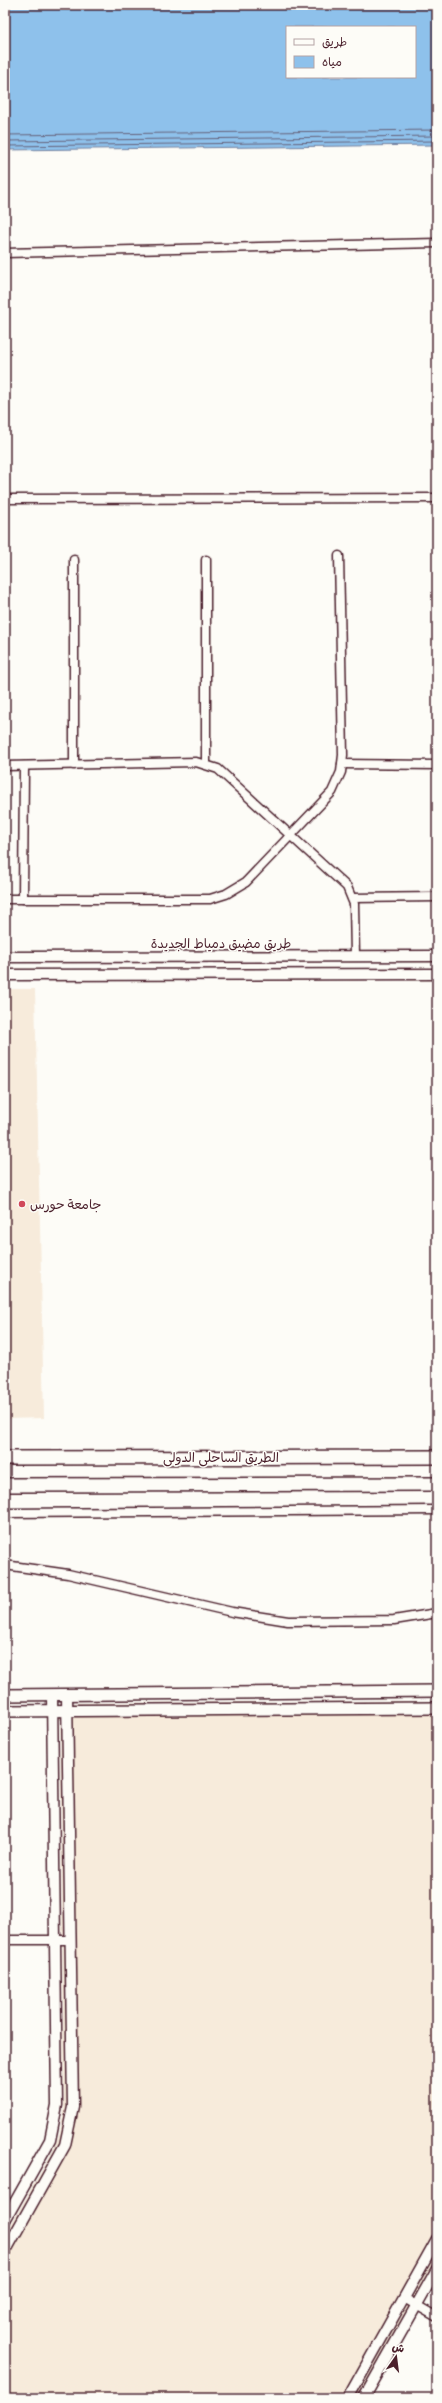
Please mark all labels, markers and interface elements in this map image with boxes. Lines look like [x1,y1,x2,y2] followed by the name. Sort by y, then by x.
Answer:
[286,26,416,78] legend
[322,31,347,53] text: طريق
[322,51,342,73] text: مياه
[151,932,291,955] street label: طريق مضيق دمياط الجديدة
[30,1193,101,1216] place label: جامعة حورس
[17,1199,27,1209] marker: جامعة حورس
[163,1446,279,1469] street label: الطريق الساحلى الدولى
[376,2337,416,2377] north arrow
[390,2337,406,2358] text: ش

